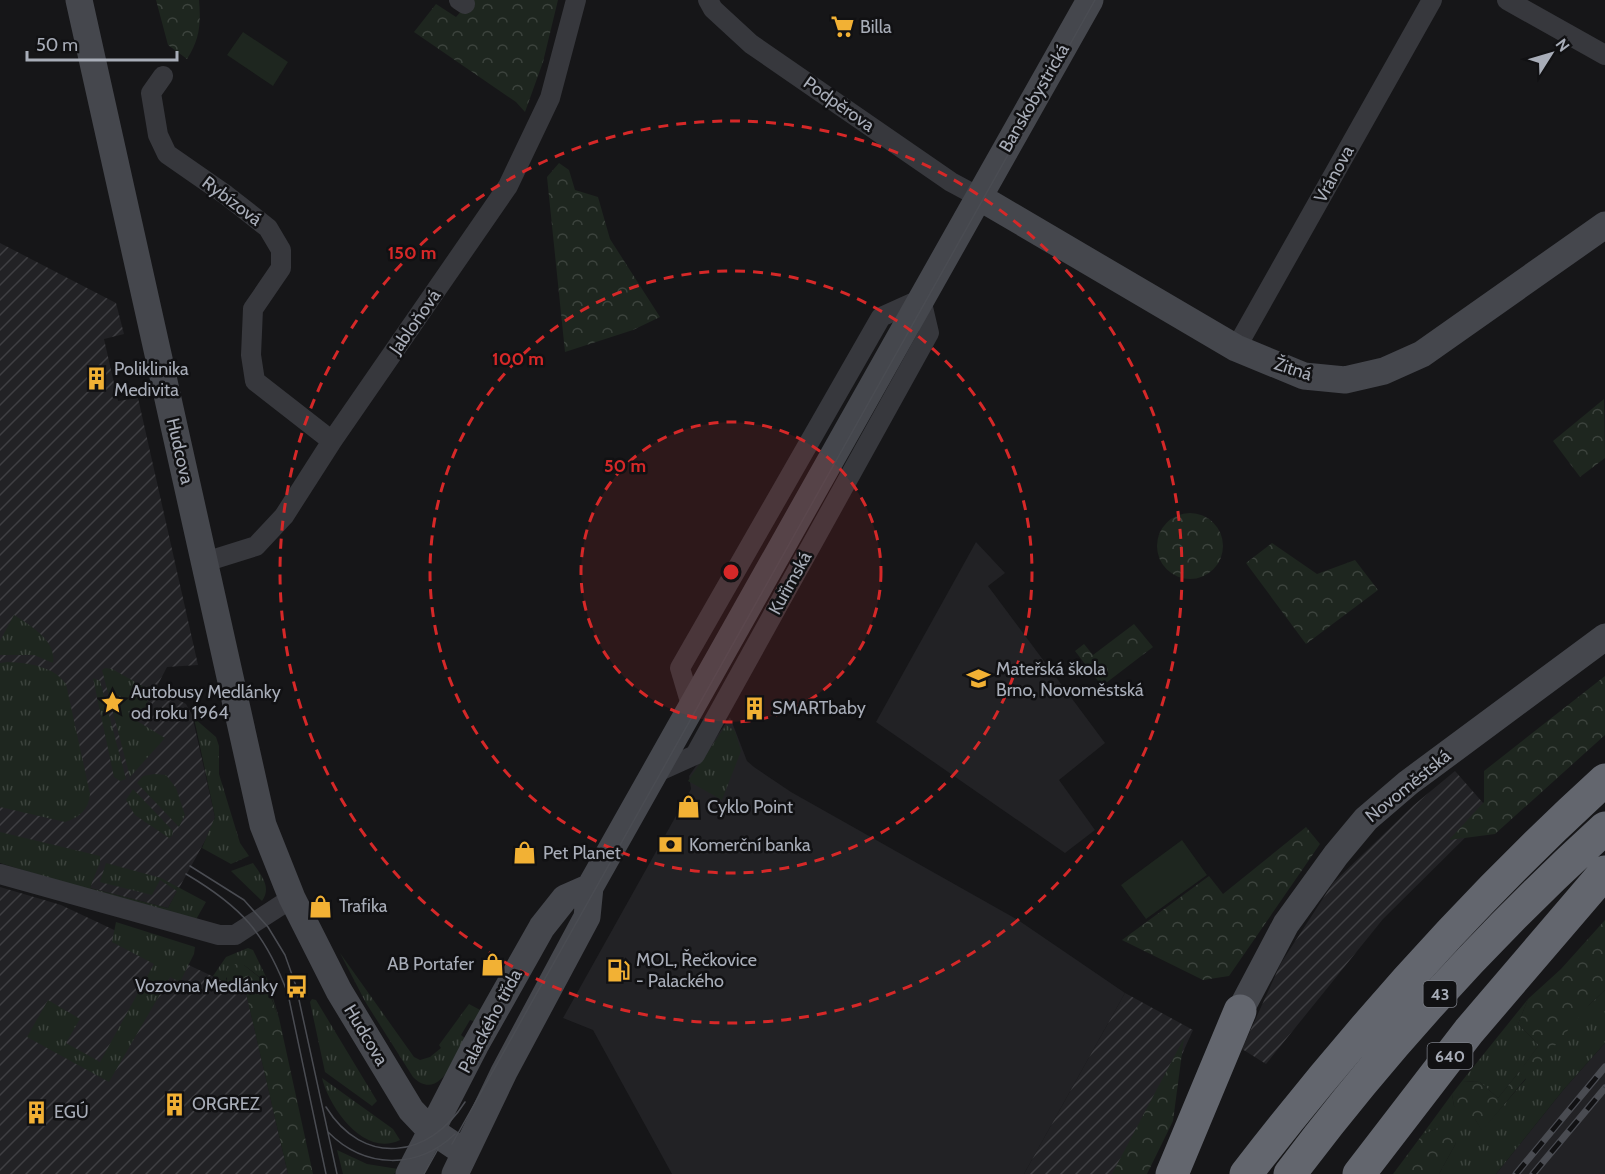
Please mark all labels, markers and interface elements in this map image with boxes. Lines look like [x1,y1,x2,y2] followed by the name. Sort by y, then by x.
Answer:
[829,14,855,40] supermarket icon: Billa
[860,16,892,38] place label: Billa
[27,24,177,62] scale bar
[1521,24,1581,84] north arrow
[36,34,78,56] text: 50 m
[1552,35,1574,56] text: N
[994,40,1074,156] street label: Banskobystrická
[799,72,879,137] street label: Podpěrova
[1309,141,1359,206] street label: Vránova
[198,171,266,231] street label: Rybízová
[388,242,436,264] text: 150 m
[384,285,446,360] street label: Jabloňová
[492,348,544,370] text: 100 m
[1271,352,1315,385] street label: Žitná
[114,358,189,401] place label: Poliklinika Medivita
[83,366,109,392] building icon: Poliklinika Medivita
[162,416,198,487] street label: Hudcova
[604,455,646,477] text: 50 m
[764,547,816,618] street label: Kuřimská
[721,562,741,582] centre of rings
[996,658,1144,701] place label: Mateřská škola Brno, Novoměstská
[965,666,991,692] school or university icon: Mateřská škola Brno, Novoměstská
[131,681,281,724] place label: Autobusy Medlánky od roku 1964
[100,689,126,715] place icon: Autobusy Medlánky od roku 1964
[741,695,767,721] building icon: SMARTbaby
[772,697,866,719] place label: SMARTbaby
[1361,745,1455,827] street label: Novoměstská
[676,794,702,820] shop icon: Cyklo Point
[707,796,793,818] place label: Cyklo Point
[658,832,684,858] bank icon: Komerční banka
[689,834,811,856] place label: Komerční banka
[512,840,538,866] shop icon: Pet Planet
[543,842,621,864] place label: Pet Planet
[308,893,334,919] shop icon: Trafika
[339,895,388,917] place label: Trafika
[636,948,757,992] place label: MOL, Řečkovice - Palackého
[479,951,505,977] shop icon: AB Portafer
[387,953,474,975] place label: AB Portafer
[605,957,631,983] fuel station icon: MOL, Řečkovice - Palackého
[453,965,527,1077] street label: Palackého třída
[283,973,309,999] bus stop icon: Vozovna Medlánky
[135,975,278,997] place label: Vozovna Medlánky
[1424,981,1456,1007] road number: 43
[339,1001,393,1070] street label: Hudcova
[1428,1043,1472,1069] road number: 640
[161,1091,187,1117] building icon: ORGREZ
[192,1093,260,1115] place label: ORGREZ
[23,1099,49,1125] building icon: EGÚ
[54,1101,89,1123] place label: EGÚ

